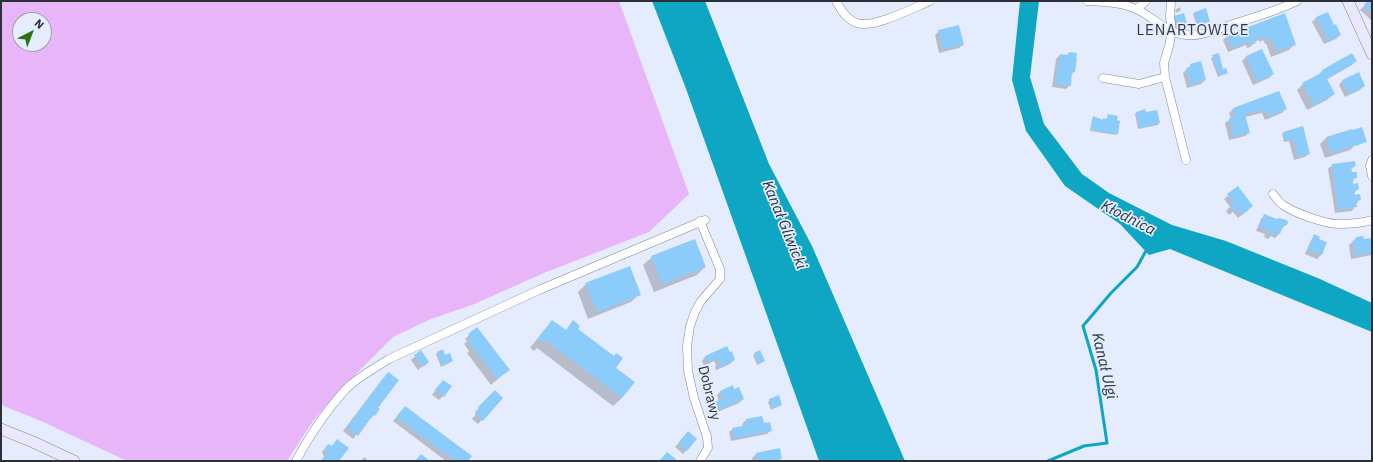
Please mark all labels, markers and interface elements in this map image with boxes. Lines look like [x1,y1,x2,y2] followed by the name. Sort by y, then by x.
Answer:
[12,12,52,52] north arrow
[32,16,47,32] text: N
[1136,22,1250,40] district label: LENARTOWICE
[758,178,810,272] water label: Kanał Gliwicki
[1098,197,1158,239] water label: Kłodnica
[1088,331,1120,401] water label: Kanał Ulgi
[694,364,724,422] street label: Dobrawy

